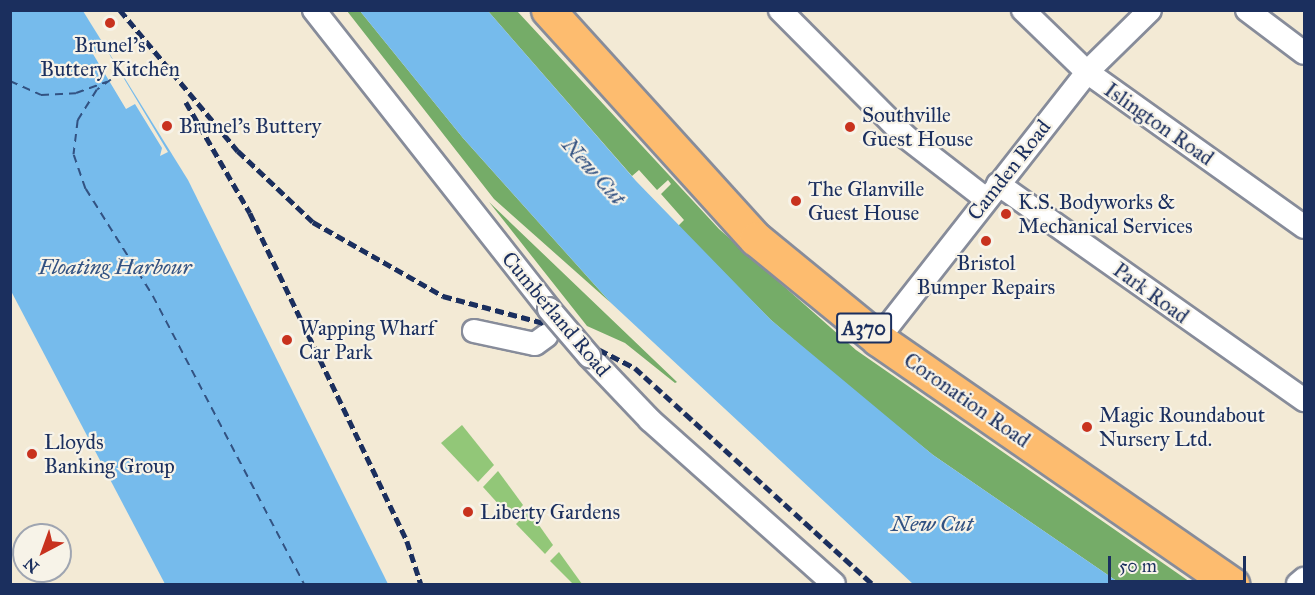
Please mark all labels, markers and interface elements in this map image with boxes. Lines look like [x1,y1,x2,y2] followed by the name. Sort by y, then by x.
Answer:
[103,16,117,30] marker: Brunel's Buttery Kitchen
[40,32,180,82] place label: Brunel's Buttery Kitchen
[1099,77,1219,171] street label: Islington Road
[862,102,973,152] place label: Southville Guest House
[179,113,321,139] place label: Brunel's Buttery
[962,115,1056,225] street label: Camden Road
[160,119,174,133] marker: Brunel's Buttery
[843,120,857,134] marker: Southville Guest House
[557,132,631,210] water label: New Cut
[808,176,924,226] place label: The Glanville Guest House
[1018,189,1193,239] place label: K.S. Bodyworks & Mechanical Services
[789,194,803,208] marker: The Glanville Guest House
[999,207,1013,221] marker: K.S. Bodyworks & Mechanical Services
[979,234,993,248] marker: Bristol Bumper Repairs
[496,246,616,382] street label: Cumberland Road
[917,250,1055,300] place label: Bristol Bumper Repairs
[38,254,192,280] water label: Floating Harbour
[1108,257,1194,329] street label: Park Road
[836,311,892,345] road number: A370
[299,315,435,365] place label: Wapping Wharf Car Park
[280,333,294,347] marker: Wapping Wharf Car Park
[899,347,1035,453] street label: Coronation Road
[1099,402,1265,452] place label: Magic Roundabout Nursery Ltd.
[1080,420,1094,434] marker: Magic Roundabout Nursery Ltd.
[44,429,175,479] place label: Lloyds Banking Group
[25,447,39,461] marker: Lloyds Banking Group
[480,499,620,525] place label: Liberty Gardens
[461,505,475,519] marker: Liberty Gardens
[891,511,973,537] water label: New Cut
[12,523,72,583] north arrow
[1111,544,1249,582] scale bar
[20,554,43,577] text: N
[1119,555,1157,577] text: 50 m

